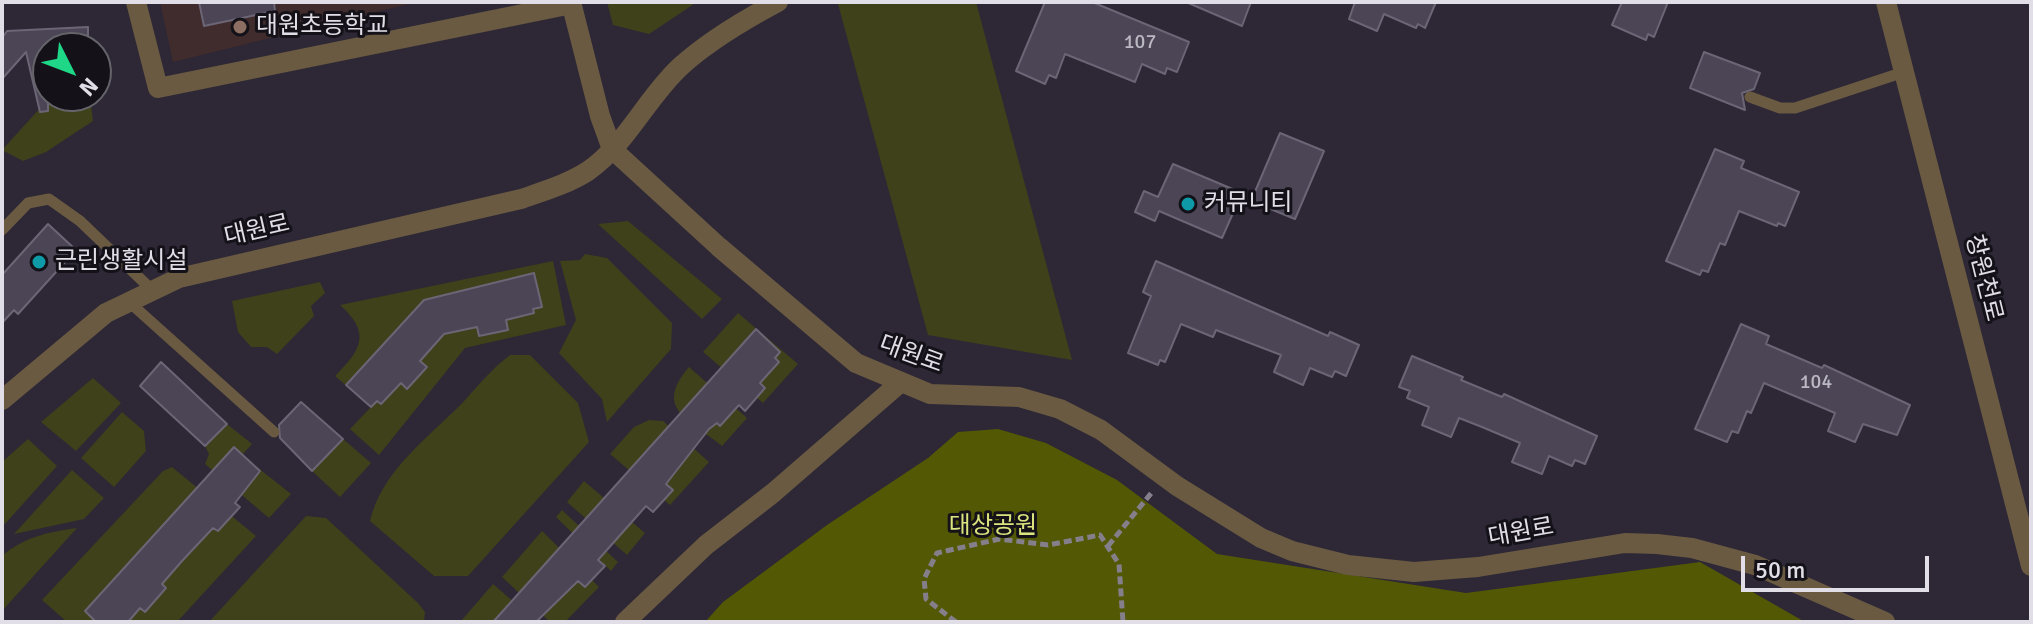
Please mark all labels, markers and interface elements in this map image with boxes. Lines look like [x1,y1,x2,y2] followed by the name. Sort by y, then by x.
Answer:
[256,13,388,41] place label: 대원초등학교
[231,18,249,36] marker: 대원초등학교
[1124,31,1156,55] house number: 107
[32,32,112,112] north arrow
[74,72,104,102] text: N
[1204,190,1292,218] place label: 커뮤니티
[1179,195,1197,213] marker: 커뮤니티
[221,210,293,252] street label: 대원로
[1958,232,2008,324] street label: 창원천로
[55,248,187,276] place label: 근린생활시설
[30,253,48,271] marker: 근린생활시설
[875,330,947,380] street label: 대원로
[1800,371,1832,395] house number: 104
[949,513,1037,541] park label: 대상공원
[1486,513,1556,553] street label: 대원로
[1745,540,1933,590] scale bar
[1755,555,1805,585] text: 50 m

